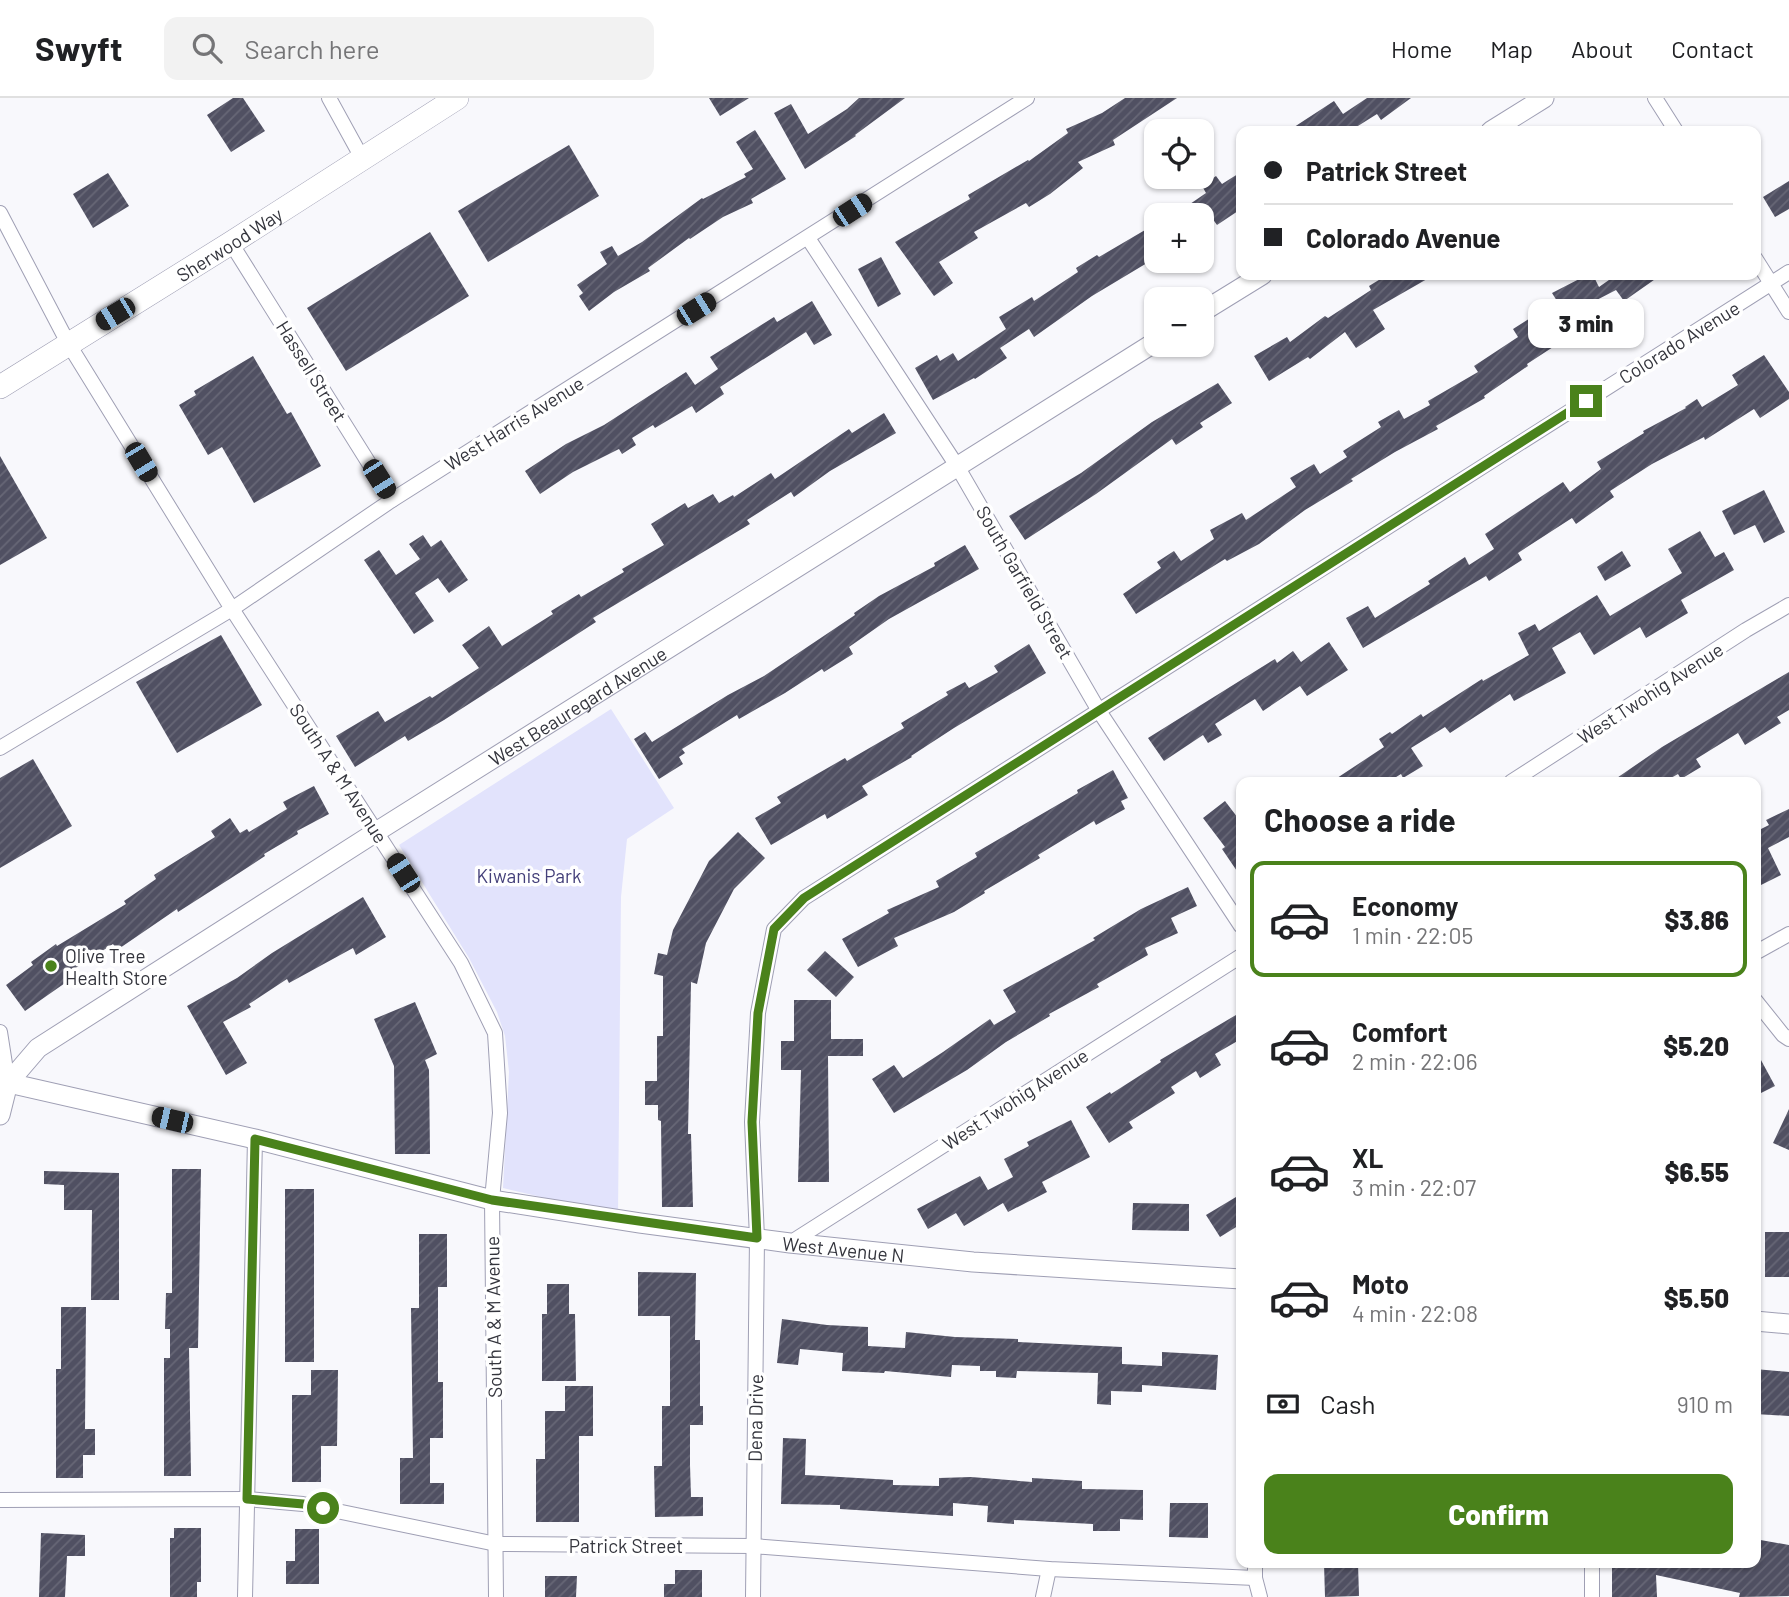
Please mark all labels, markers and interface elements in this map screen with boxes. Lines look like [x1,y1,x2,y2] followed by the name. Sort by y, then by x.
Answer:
[164,17,654,80] search box
[35,28,122,68] text: Swyft
[188,29,226,67] icon: search
[244,33,380,64] text: Search here
[1391,34,1452,63] text: Home
[1490,34,1533,63] text: Map
[1571,34,1633,63] text: About
[1671,34,1754,63] text: Contact
[1144,119,1214,357] map controls
[1144,119,1214,189] button: locate
[1306,155,1467,186] text: Patrick Street
[829,190,876,230] car
[172,202,287,286] street label: Sherwood Way
[1144,203,1214,273] button: +
[1306,222,1501,253] text: Colorado Avenue
[1144,287,1214,357] button: −
[673,289,720,329] car
[92,294,139,334] car
[1614,296,1744,388] street label: Colorado Avenue
[1528,300,1644,348] callout: 3 min
[1558,309,1614,337] text: 3 min
[272,316,352,426] street label: Hassell Street
[440,371,588,475] street label: West Harris Avenue
[1570,385,1602,417] route end
[122,439,161,485] car
[359,456,400,502] car
[972,501,1078,663] street label: South Garfield Street
[1573,637,1727,749] street label: West Twohig Avenue
[484,641,671,770] street label: West Beauregard Avenue
[285,699,393,847] street label: South A & M Avenue
[1264,800,1456,838] text: Choose a ride
[383,850,424,896] car
[476,864,582,887] park label: Kiwanis Park
[1268,888,1331,951] icon: car
[1352,890,1458,921] text: Economy
[1664,904,1729,935] text: $3.86
[1352,921,1473,949] text: 1 min · 22:05
[65,944,168,989] place label: Olive Tree Health Store
[43,958,59,974] marker: Olive Tree Health Store
[1268,1014,1331,1077] icon: car
[1352,1016,1448,1047] text: Comfort
[1663,1030,1729,1061] text: $5.20
[938,1043,1092,1155] street label: West Twohig Avenue
[1352,1047,1478,1075] text: 2 min · 22:06
[150,1105,195,1135] car
[1268,1140,1331,1203] icon: car
[1352,1142,1383,1173] text: XL
[1664,1156,1729,1187] text: $6.55
[1352,1173,1476,1201] text: 3 min · 22:07
[781,1231,906,1266] street label: West Avenue N
[480,1236,506,1398] street label: South A & M Avenue
[1268,1266,1331,1329] icon: car
[1352,1268,1409,1299] text: Moto
[1664,1282,1729,1313] text: $5.50
[1352,1299,1478,1327] text: 4 min · 22:08
[743,1374,767,1462] street label: Dena Drive
[1264,1385,1302,1423] icon: cash
[1320,1388,1375,1419] text: Cash
[1677,1390,1733,1418] text: 910 m
[1264,1474,1733,1554] button: Confirm
[307,1492,339,1524] route start
[569,1534,683,1557] street label: Patrick Street

